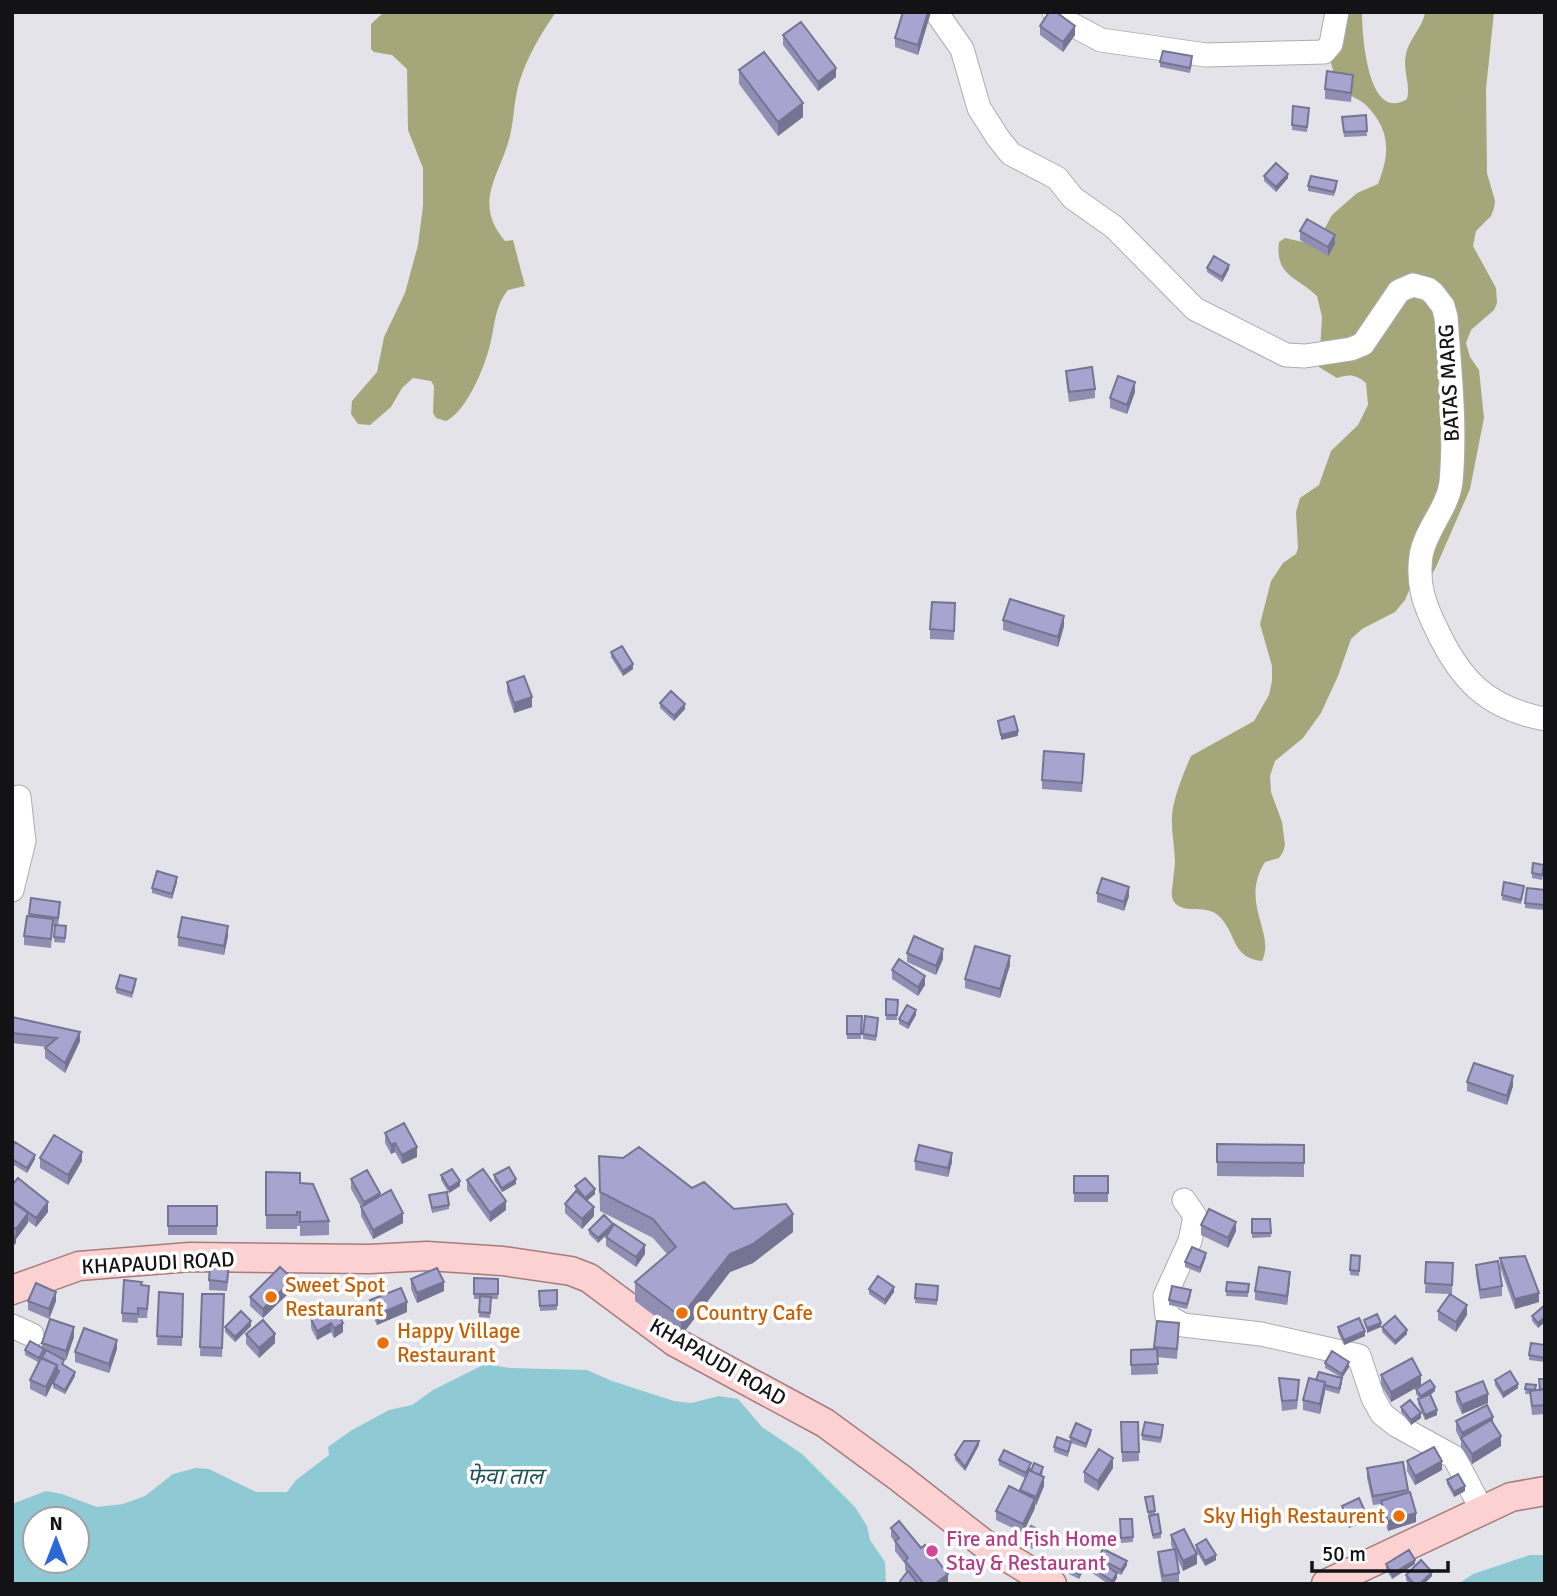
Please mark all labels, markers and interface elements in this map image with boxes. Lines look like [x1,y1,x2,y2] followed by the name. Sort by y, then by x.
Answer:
[1433,323,1465,443] street label: BATAS MARG
[81,1246,235,1280] street label: KHAPAUDI ROAD
[285,1272,385,1322] place label: Sweet Spot Restaurant
[263,1289,279,1305] marker: Sweet Spot Restaurant
[696,1300,813,1326] place label: Country Cafe
[674,1305,690,1321] marker: Country Cafe
[645,1312,791,1412] street label: KHAPAUDI ROAD
[397,1318,521,1368] place label: Happy Village Restaurant
[375,1335,391,1351] marker: Happy Village Restaurant
[467,1462,548,1491] water label: फेवा ताल
[1203,1503,1385,1529] place label: Sky High Restaurent
[21,1505,91,1575] north arrow
[1391,1508,1407,1524] marker: Sky High Restaurent
[49,1512,63,1536] text: N
[946,1526,1117,1576] place label: Fire and Fish Home Stay & Restaurant
[1312,1530,1448,1574] scale bar
[1322,1541,1366,1567] text: 50 m
[924,1543,940,1559] marker: Fire and Fish Home Stay & Restaurant

